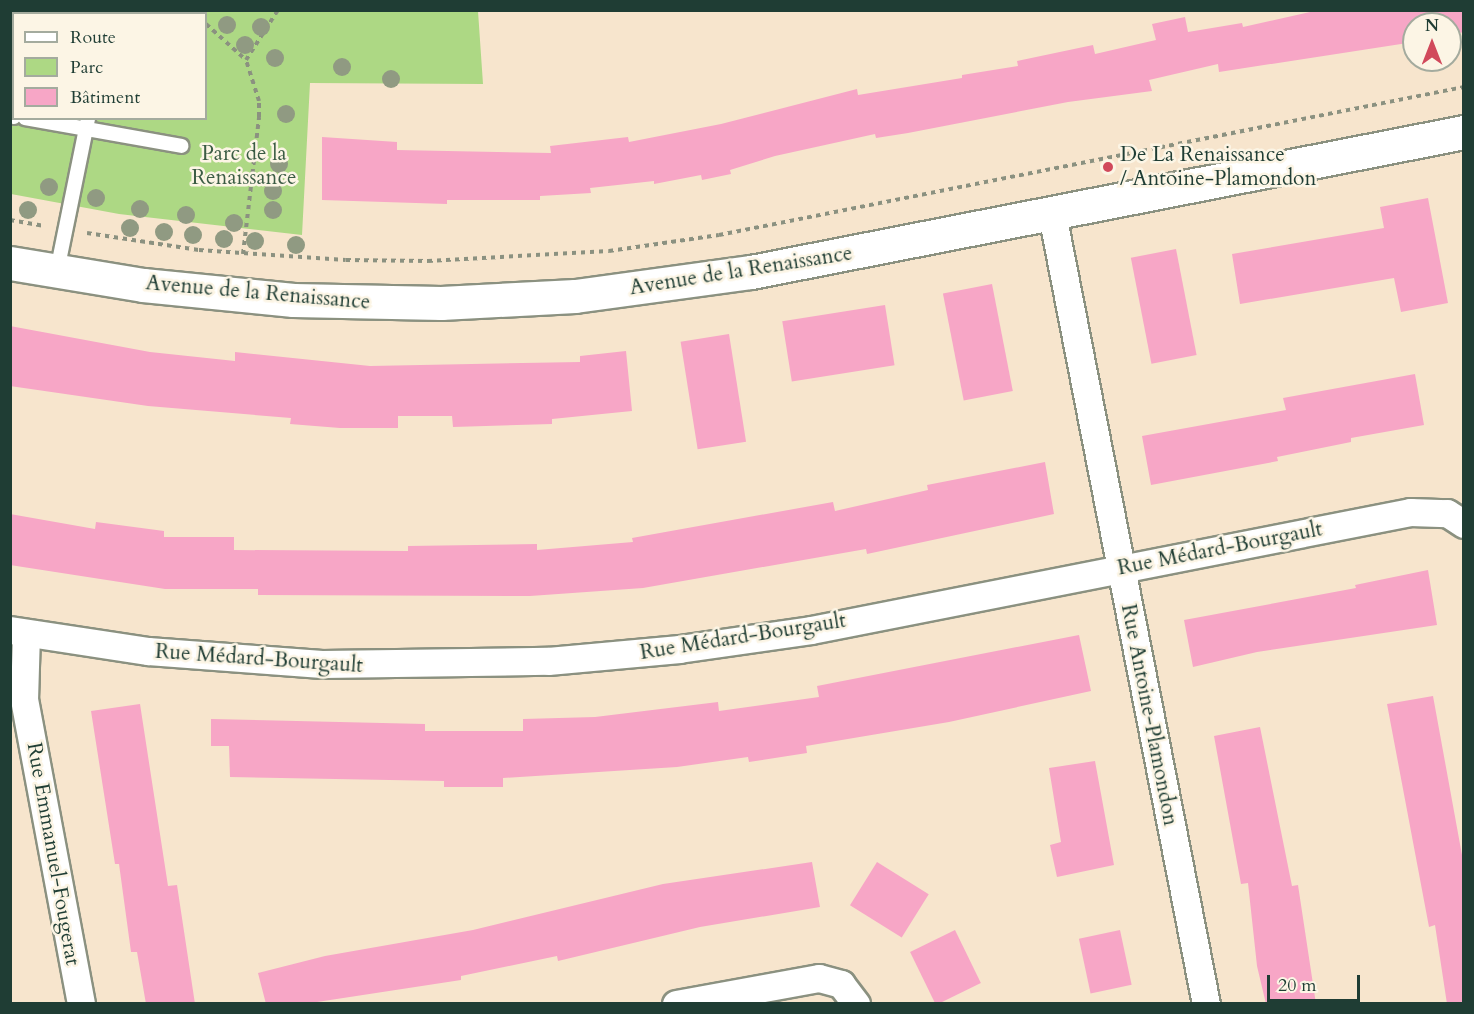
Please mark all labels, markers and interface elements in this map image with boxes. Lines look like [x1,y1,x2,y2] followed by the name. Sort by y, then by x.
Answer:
[12,12,207,120] legend
[1402,12,1462,72] north arrow
[1425,15,1439,37] text: N
[70,25,116,50] text: Route
[70,55,103,80] text: Parc
[70,85,140,110] text: Bâtiment
[191,141,297,191] park label: Parc de la Renaissance
[1120,142,1316,192] place label: De La Renaissance / Antoine-Plamondon
[1101,160,1115,174] marker: De La Renaissance / Antoine-Plamondon
[628,241,854,301] street label: Avenue de la Renaissance
[145,271,371,315] street label: Avenue de la Renaissance
[1115,517,1325,581] street label: Rue Médard-Bourgault
[1115,602,1183,828] street label: Rue Antoine-Plamondon
[638,608,848,666] street label: Rue Médard-Bourgault
[154,639,364,679] street label: Rue Médard-Bourgault
[21,741,85,967] street label: Rue Emmanuel-Fougerat
[1270,963,1363,1001] scale bar
[1278,973,1317,998] text: 20 m

